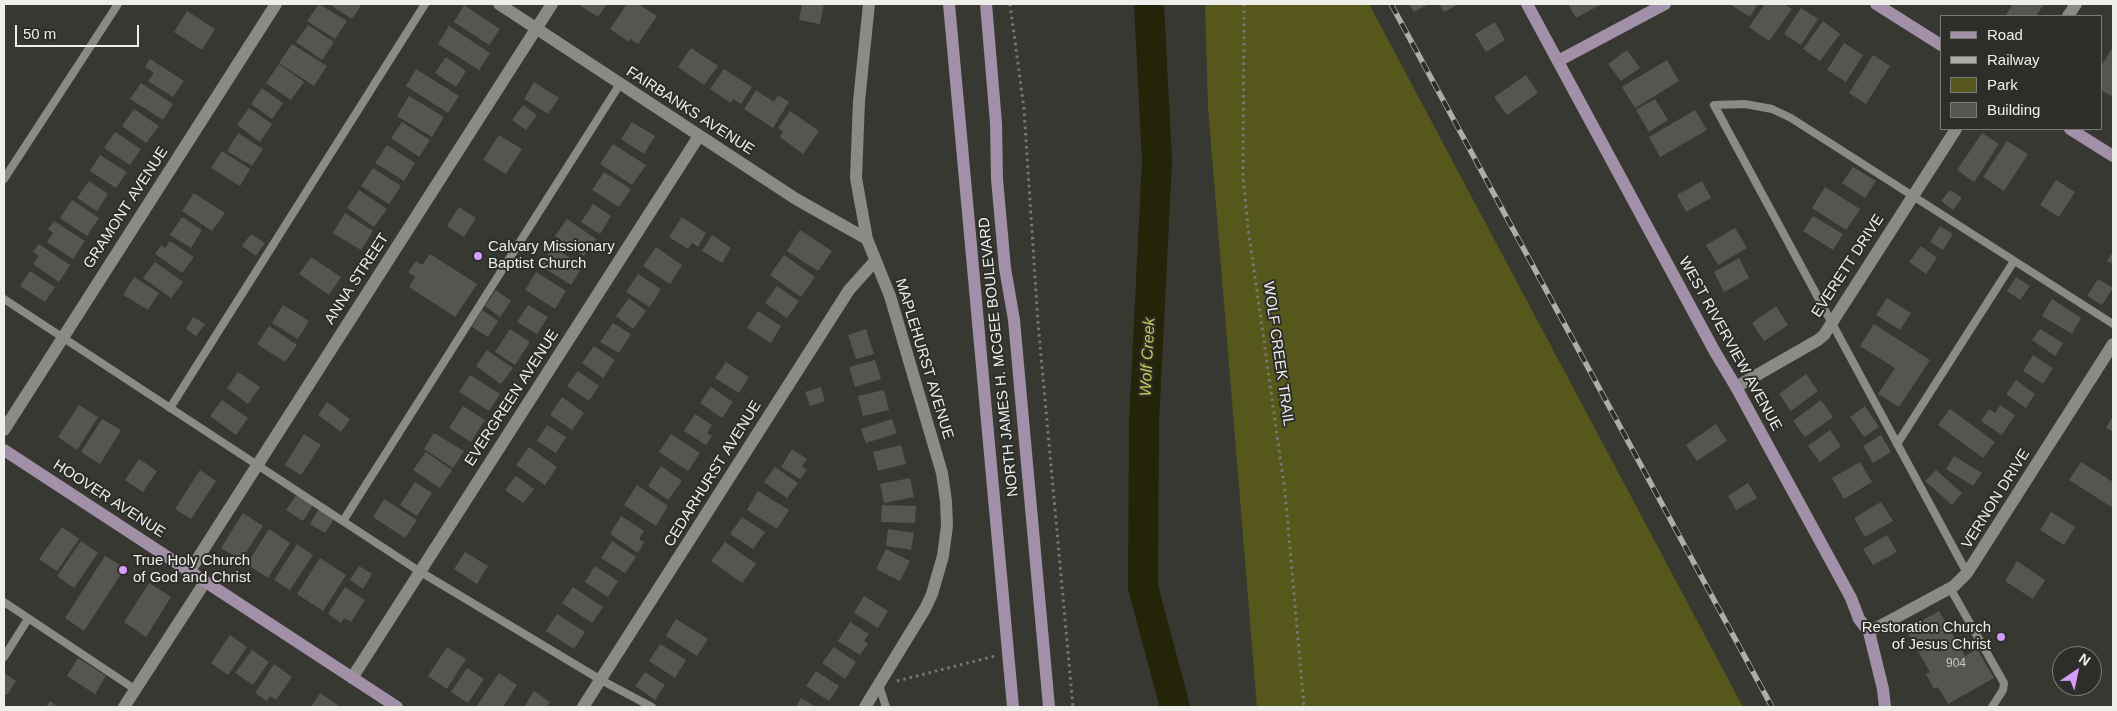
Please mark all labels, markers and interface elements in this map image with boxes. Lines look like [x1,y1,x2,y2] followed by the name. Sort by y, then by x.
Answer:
[18,15,141,47] scale bar
[1940,15,2102,130] legend
[23,25,56,42] text: 50 m
[1987,26,2023,43] text: Road
[1987,51,2040,68] text: Railway
[623,63,757,159] street label: FAIRBANKS AVENUE
[1987,76,2018,93] text: Park
[1987,101,2040,118] text: Building
[80,144,172,272] street label: GRAMONT AVENUE
[1808,211,1888,321] street label: EVERETT DRIVE
[975,216,1023,498] street label: NORTH JAMES H. MCGEE BOULEVARD
[321,230,393,328] street label: ANNA STREET
[488,238,615,273] place label: Calvary Missionary Baptist Church
[472,250,484,262] marker: Calvary Missionary Baptist Church
[1675,254,1785,434] street label: WEST RIVERVIEW AVENUE
[891,276,957,442] street label: MAPLEHURST AVENUE
[1259,281,1297,427] street label: WOLF CREEK TRAIL
[1136,317,1160,397] water label: Wolf Creek
[461,326,563,470] street label: EVERGREEN AVENUE
[661,398,765,550] street label: CEDARHURST AVENUE
[1958,446,2034,552] street label: VERNON DRIVE
[50,456,168,542] street label: HOOVER AVENUE
[133,552,251,587] place label: True Holy Church of God and Christ
[117,564,129,576] marker: True Holy Church of God and Christ
[1862,619,1991,654] place label: Restoration Church of Jesus Christ
[1995,631,2007,643] marker: Restoration Church of Jesus Christ
[2052,646,2102,696] north arrow
[2076,650,2093,669] text: N
[1946,657,1966,671] house number: 904

